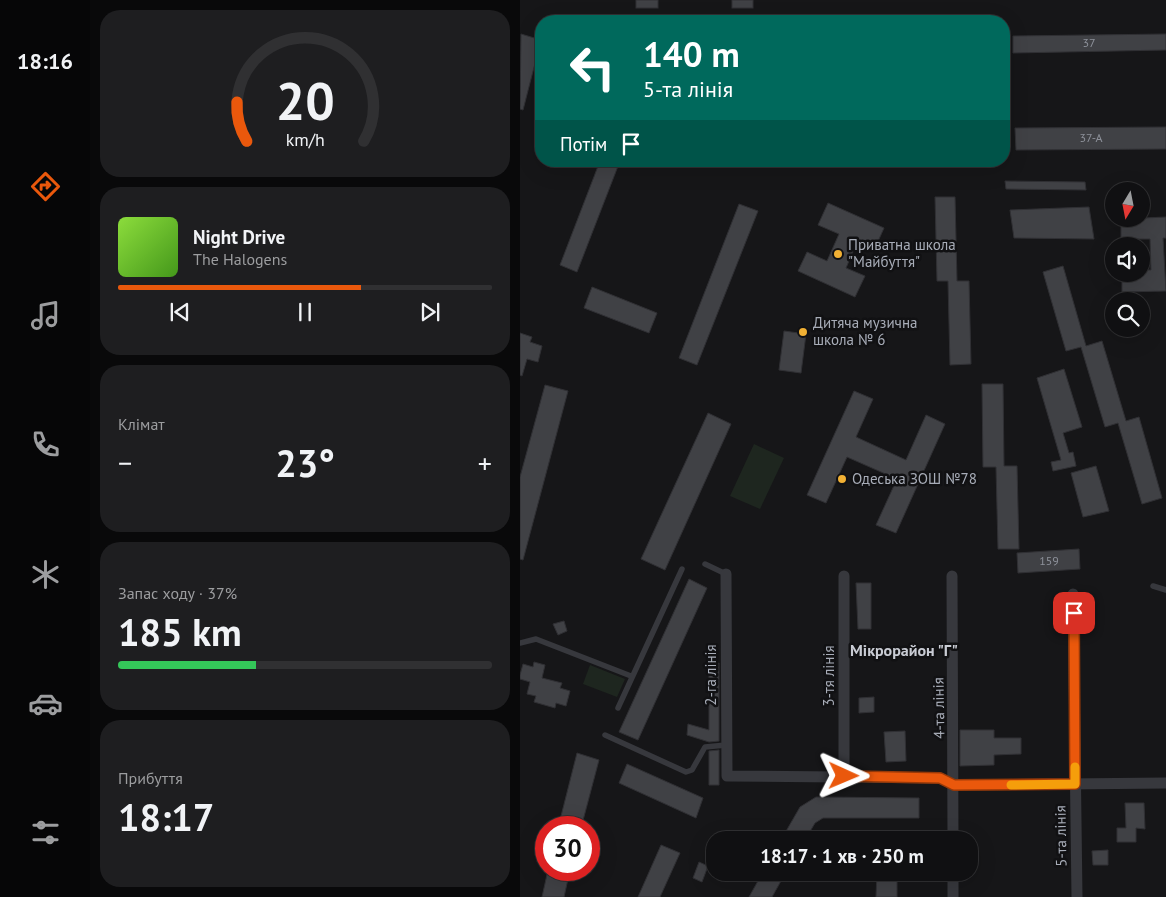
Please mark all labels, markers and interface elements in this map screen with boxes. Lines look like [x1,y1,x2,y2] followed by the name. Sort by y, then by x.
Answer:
[643,31,740,77] text: 140 m
[560,35,625,100] icon: left
[1082,35,1096,50] house number: 37
[17,47,73,75] text: 18:16
[276,67,334,134] text: 20
[643,75,733,103] text: 5-та лінія
[285,128,325,151] text: km/h
[617,130,645,158] icon: arrive
[1079,130,1103,145] house number: 37-А
[560,132,607,156] text: Потім
[28,169,63,204] icon: directions
[1105,182,1150,228] north arrow
[1105,182,1150,337] map controls
[193,225,285,249] text: Night Drive
[848,235,956,271] place label: Приватна школа "Майбуття"
[1105,237,1150,282] button: sound
[832,248,844,260] marker: Приватна школа "Майбуття"
[193,249,287,269] text: The Halogens
[1105,292,1150,337] button: search
[28,298,63,333] icon: music
[166,298,194,326] icon: previous
[291,298,319,326] icon: pause
[416,298,444,326] icon: next
[813,313,917,349] place label: Дитяча музична школа № 6
[797,326,809,338] marker: Дитяча музична школа № 6
[118,414,165,434] text: Клімат
[28,427,63,462] icon: phone
[275,438,335,487] text: 23°
[118,444,132,481] text: −
[478,444,492,481] text: +
[852,469,977,488] place label: Одеська ЗОШ №78
[836,473,848,485] marker: Одеська ЗОШ №78
[1039,553,1059,568] house number: 159
[28,557,63,592] icon: climate
[118,583,237,603] text: Запас ходу · 37%
[1053,592,1095,634] pin
[1060,599,1088,627] icon: arrive
[118,607,242,656] text: 185 km
[850,640,958,660] district label: Мікрорайон "Г"
[701,644,720,706] street label: 2-га лінія
[819,645,838,707] street label: 3-тя лінія
[928,677,949,739] street label: 4-та лінія
[28,686,63,721] icon: car
[817,749,869,801] position arrow
[118,768,183,788] text: Прибуття
[118,792,214,841] text: 18:17
[1050,805,1071,867] street label: 5-та лінія
[28,815,63,850] icon: filters
[535,816,600,881] speed limit sign: 30
[760,844,924,868] text: 18:17 · 1 хв · 250 m

